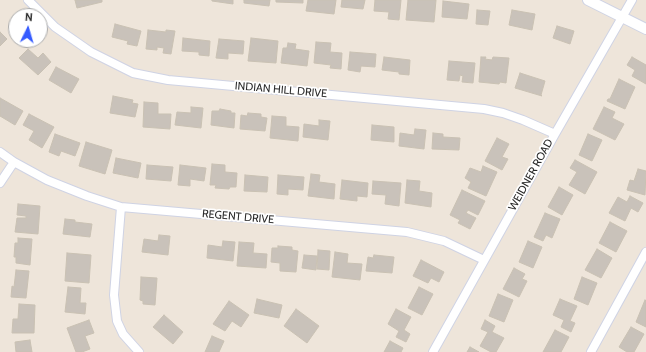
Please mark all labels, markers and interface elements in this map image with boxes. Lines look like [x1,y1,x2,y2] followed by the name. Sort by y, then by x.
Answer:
[8,8,48,48] north arrow
[24,10,33,24] text: N
[234,79,328,101] street label: INDIAN HILL DRIVE
[506,137,556,213] street label: WEIDNER ROAD
[201,207,275,227] street label: REGENT DRIVE

